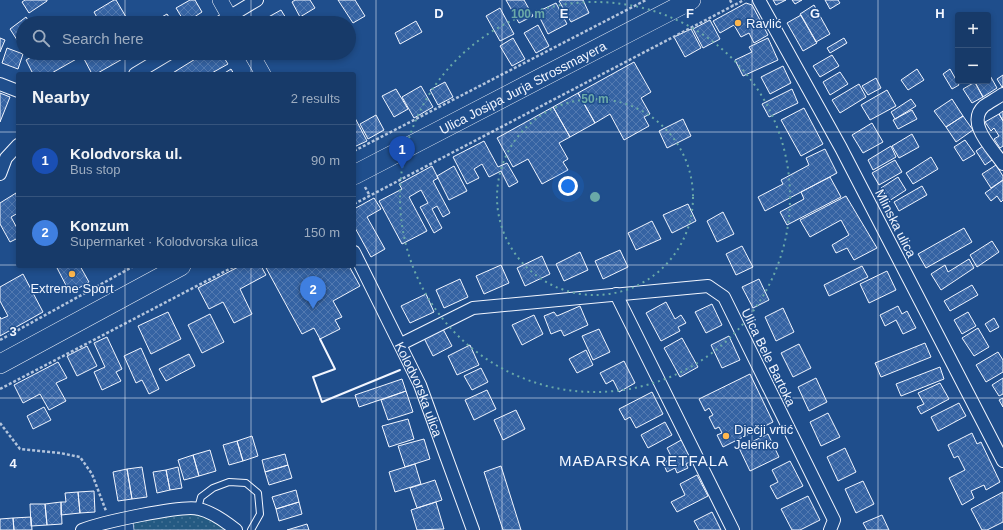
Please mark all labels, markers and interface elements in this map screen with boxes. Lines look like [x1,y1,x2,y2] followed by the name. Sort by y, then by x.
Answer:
[434,6,444,21] text: D
[560,6,569,21] text: E
[686,6,694,21] text: F
[810,6,820,21] text: G
[935,6,945,21] text: H
[511,7,545,21] text: 100 m
[955,12,991,84] map controls
[955,12,991,48] button: +
[16,16,356,60] search box
[746,16,782,31] place label: Ravlić
[733,18,743,28] marker: Ravlić
[30,27,52,49] icon: search
[62,30,144,47] text: Search here
[437,38,609,137] street label: Ulica Josipa Jurja Strossmayera
[955,48,991,84] button: −
[32,88,90,107] text: Nearby
[291,91,340,106] text: 2 results
[581,92,609,106] text: 50 m
[389,136,415,169] pin: 1
[70,145,183,162] text: Kolodvorska ul.
[41,153,49,168] text: 1
[311,153,340,168] text: 90 m
[70,162,121,177] text: Bus stop
[558,176,578,196] your location
[872,187,919,260] street label: Mlinska ulica
[588,190,602,204] centre of rings
[70,217,129,234] text: Konzum
[41,225,49,240] text: 2
[304,225,340,240] text: 150 m
[70,234,258,249] text: Supermarket · Kolodvorska ulica
[67,269,77,279] marker: Extreme Sport
[300,276,326,309] pin: 2
[30,281,114,296] place label: Extreme Sport
[738,306,799,409] street label: Ulica Bele Bartoka
[9,324,17,339] text: 3
[392,339,446,440] street label: Kolodvorska ulica
[734,422,794,452] place label: Dječji vrtić Jelenko
[721,431,731,441] marker: Dječji vrtić Jelenko
[559,452,729,469] district label: MAĐARSKA RETFALA
[9,456,17,471] text: 4

